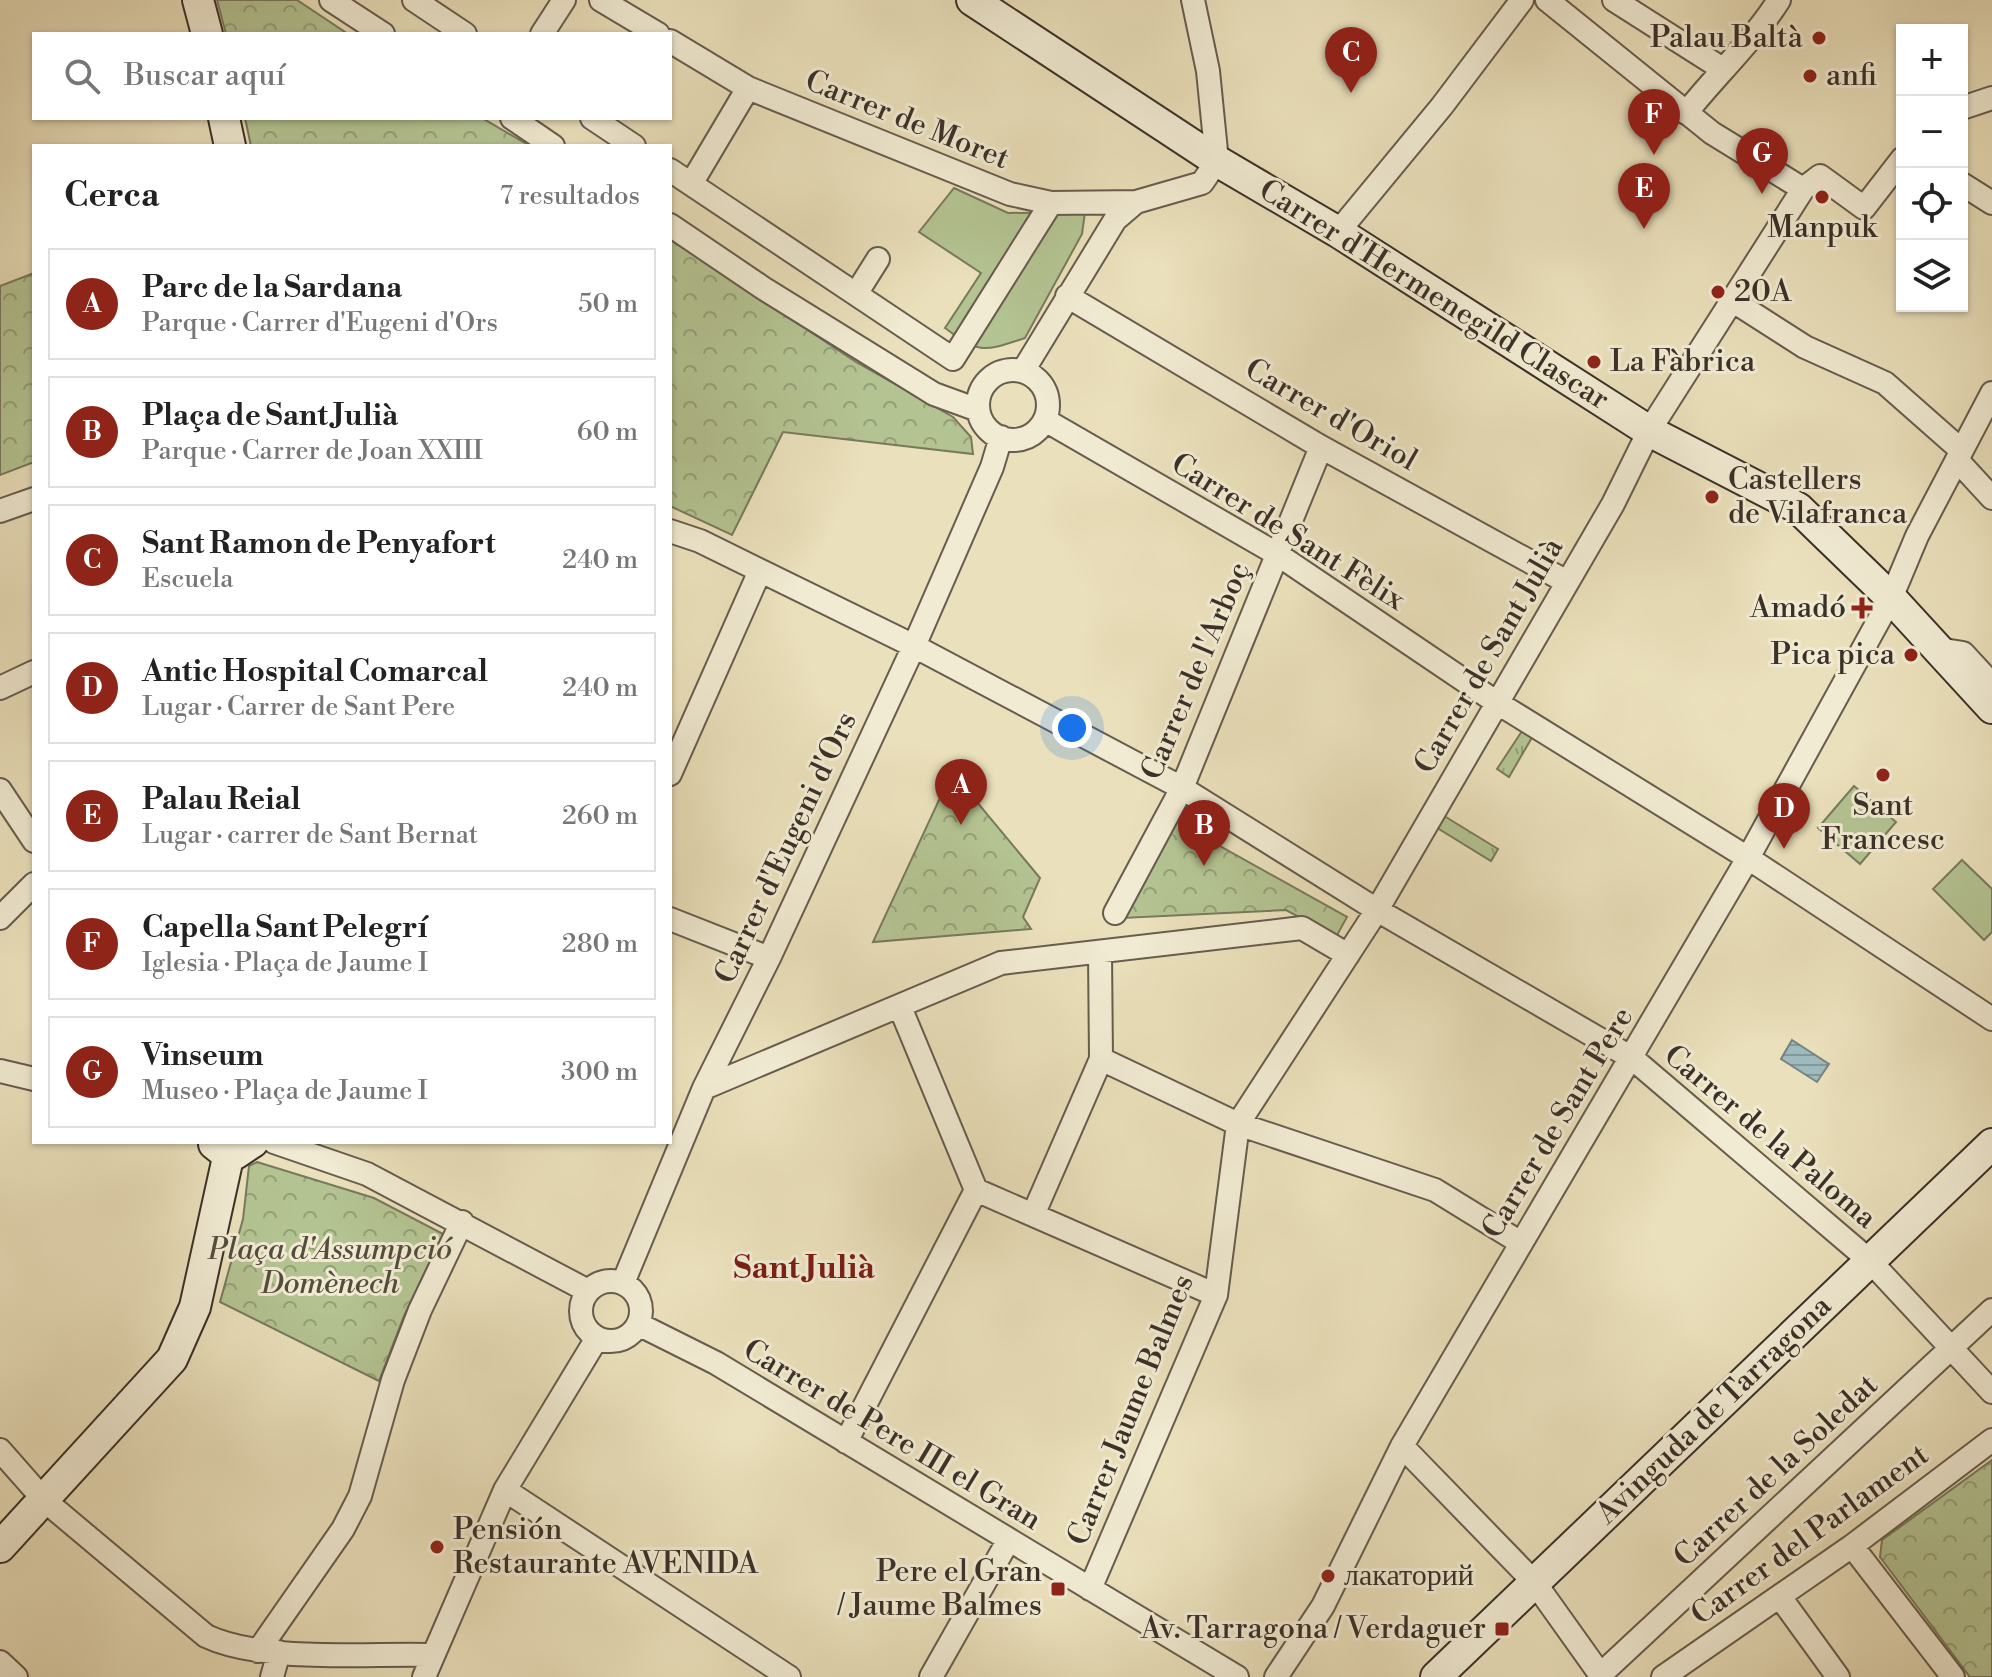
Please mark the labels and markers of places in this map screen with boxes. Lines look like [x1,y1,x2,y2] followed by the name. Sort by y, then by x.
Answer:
[1650,19,1804,57] place label: Palau Baltà
[1325,27,1377,93] pin: C
[1810,29,1828,47] marker: Palau Baltà
[1826,57,1877,95] place label: anfi
[1801,67,1819,85] marker: anfi
[1628,89,1680,155] pin: F
[1736,128,1788,194] pin: G
[1618,163,1670,229] pin: E
[1813,188,1831,206] marker: Manpuk
[1767,209,1878,247] place label: Manpuk
[1734,273,1793,311] place label: 20A
[1709,283,1727,301] marker: 20A
[1610,343,1756,381] place label: La Fàbrica
[1585,353,1603,371] marker: La Fàbrica
[1728,461,1908,533] place label: Castellers de Vilafranca
[1703,488,1721,506] marker: Castellers de Vilafranca
[1749,589,1846,627] place label: Amadó
[1853,599,1871,617] marker: Amadó
[1771,636,1896,674] place label: Pica pica
[1902,646,1920,664] marker: Pica pica
[935,759,987,825] pin: A
[1874,766,1892,784] marker: Sant Francesc
[1758,783,1810,849] pin: D
[1821,787,1945,859] place label: Sant Francesc
[1178,800,1230,866] pin: B
[453,1511,760,1583] place label: Pensión Restaurante AVENIDA
[428,1538,446,1556] marker: Pensión Restaurante AVENIDA
[837,1553,1042,1625] place label: Pere el Gran / Jaume Balmes
[1344,1557,1474,1595] place label: лакаторий
[1319,1567,1337,1585] marker: лакаторий
[1049,1580,1067,1598] marker: Pere el Gran / Jaume Balmes
[1140,1610,1486,1648] place label: Av. Tarragona / Verdaguer
[1493,1620,1511,1638] marker: Av. Tarragona / Verdaguer

